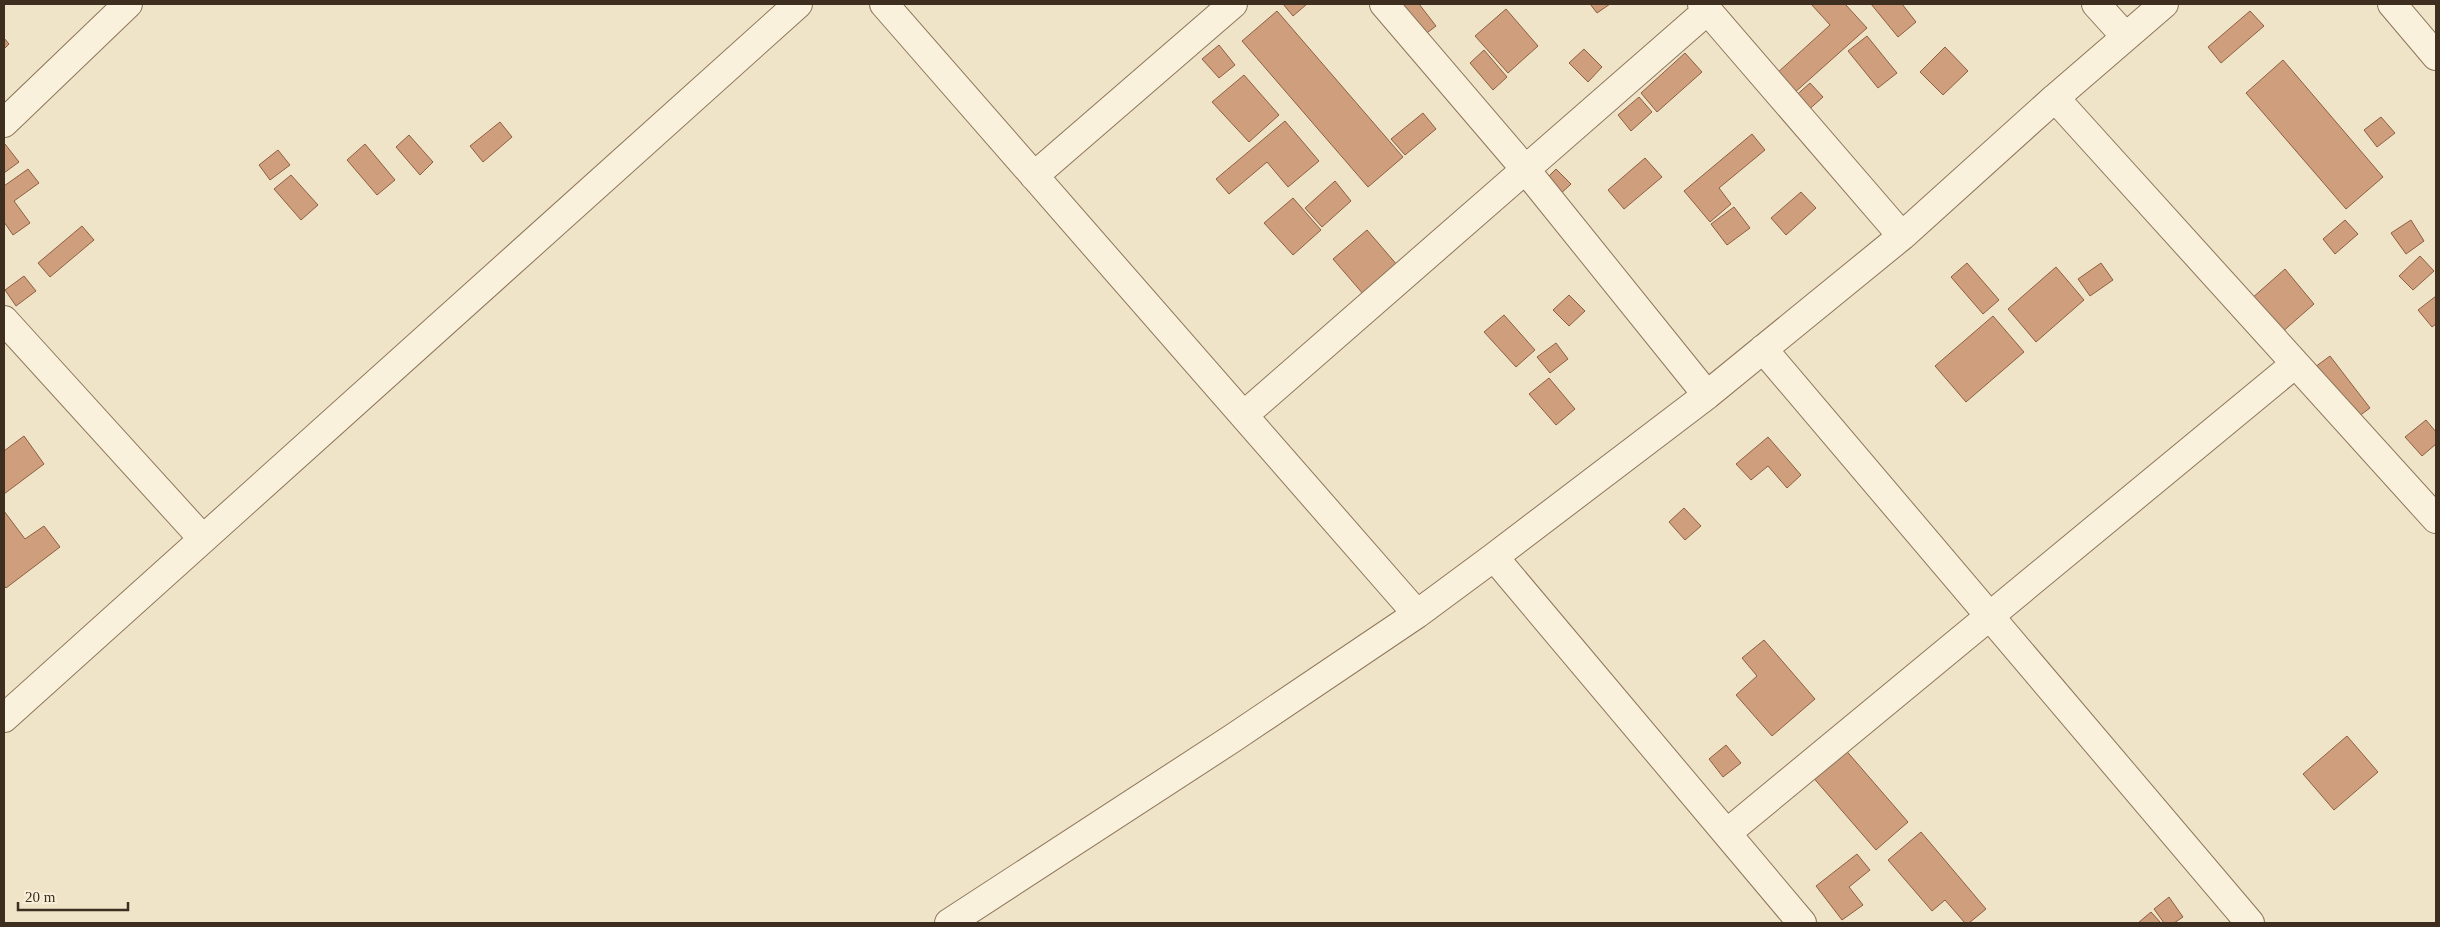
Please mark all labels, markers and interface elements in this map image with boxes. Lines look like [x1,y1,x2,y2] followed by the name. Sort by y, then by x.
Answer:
[18,880,128,912] scale bar
[25,889,56,905] text: 20 m

